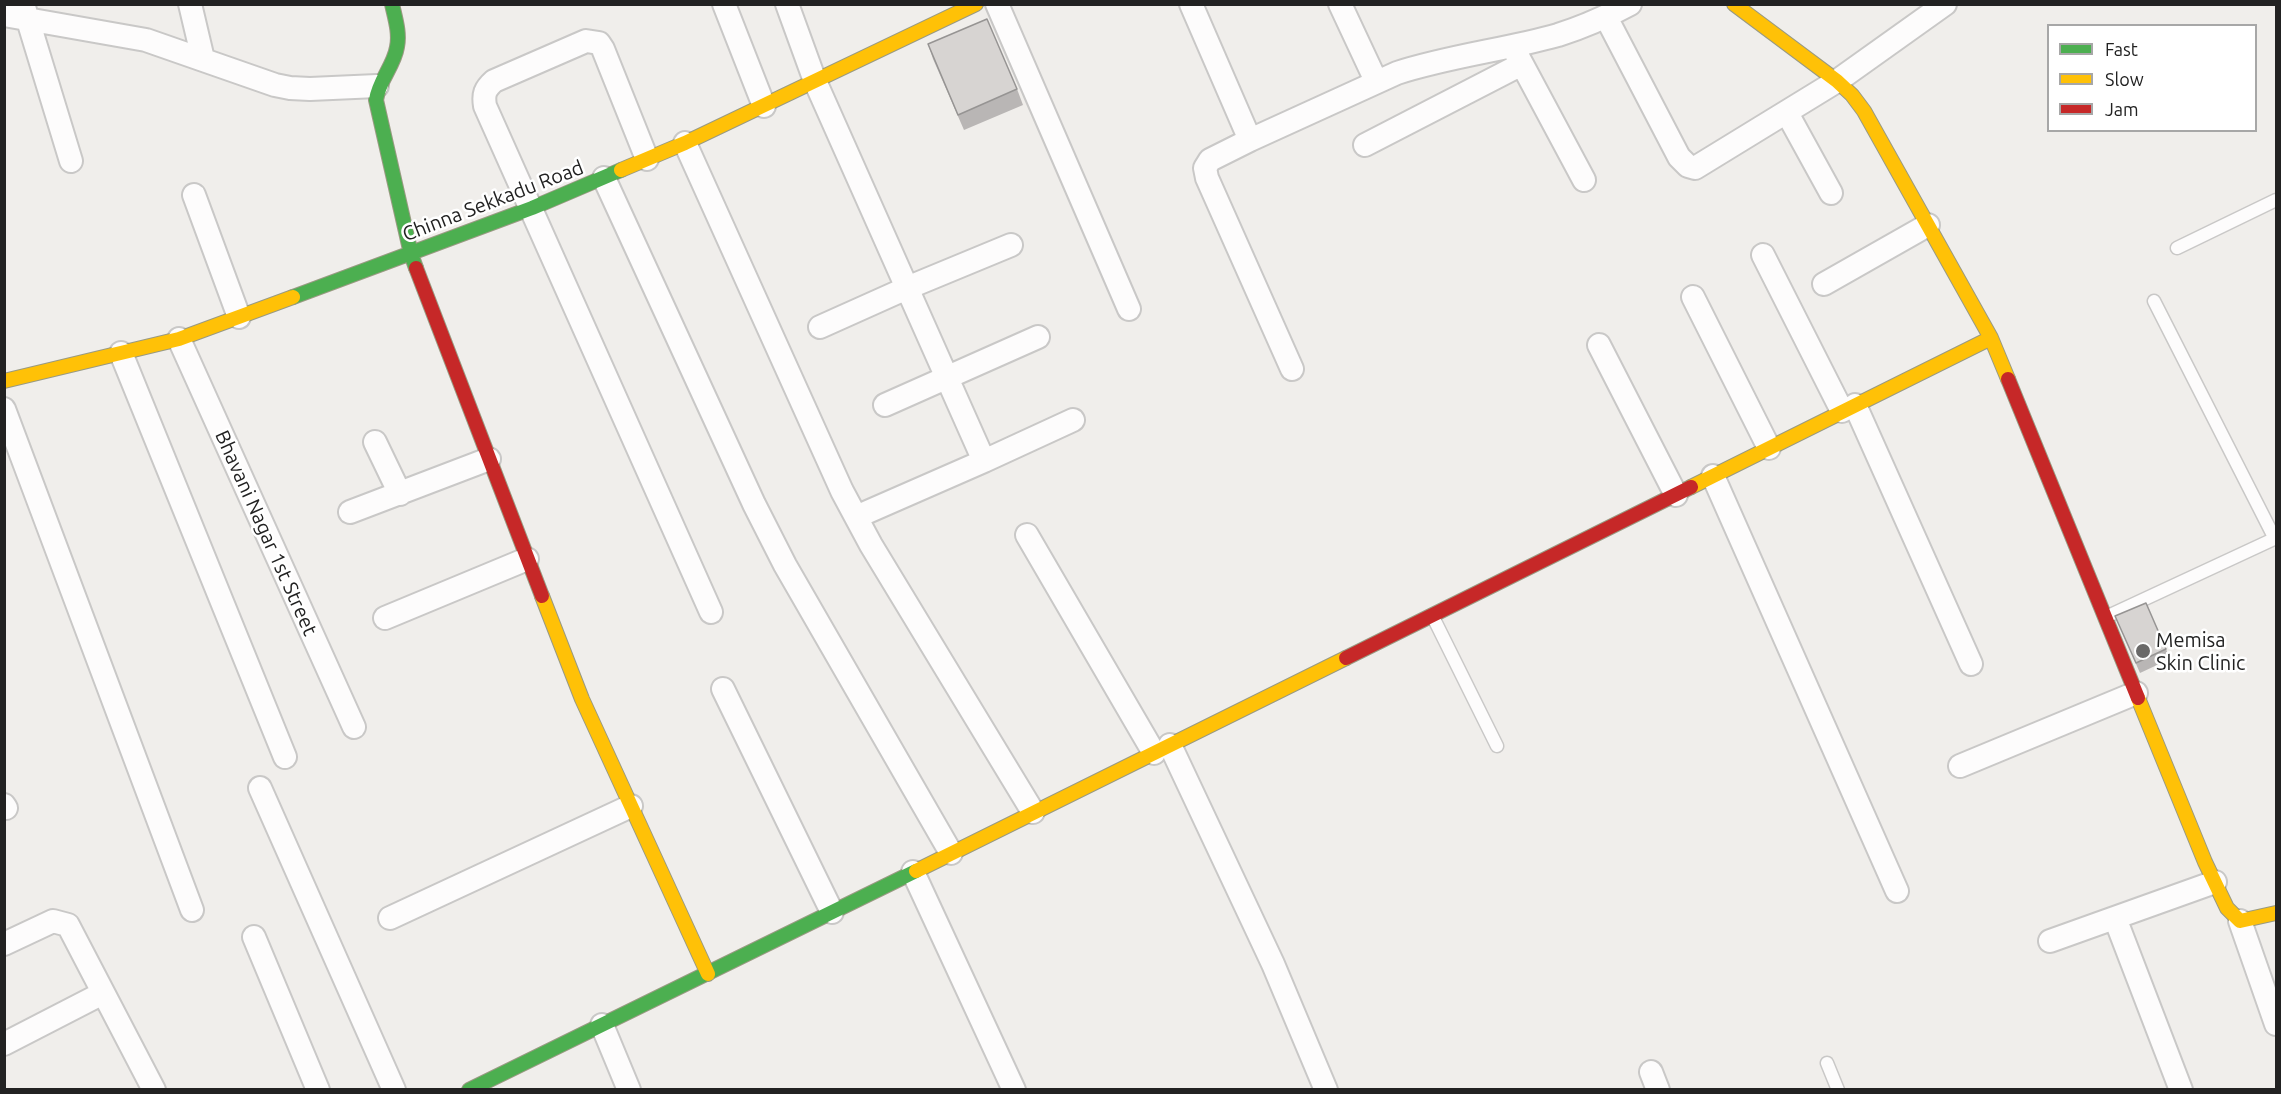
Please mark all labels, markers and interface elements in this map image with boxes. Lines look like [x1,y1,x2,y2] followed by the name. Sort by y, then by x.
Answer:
[2047,24,2257,132] legend
[2105,39,2138,59] text: Fast
[2105,69,2144,89] text: Slow
[2105,99,2139,119] text: Jam
[399,155,587,247] street label: Chinna Sekkadu Road
[210,427,322,639] street label: Bhavani Nagar 1st Street
[2156,628,2245,675] place label: Memisa Skin Clinic
[2134,642,2152,660] marker: Memisa Skin Clinic

